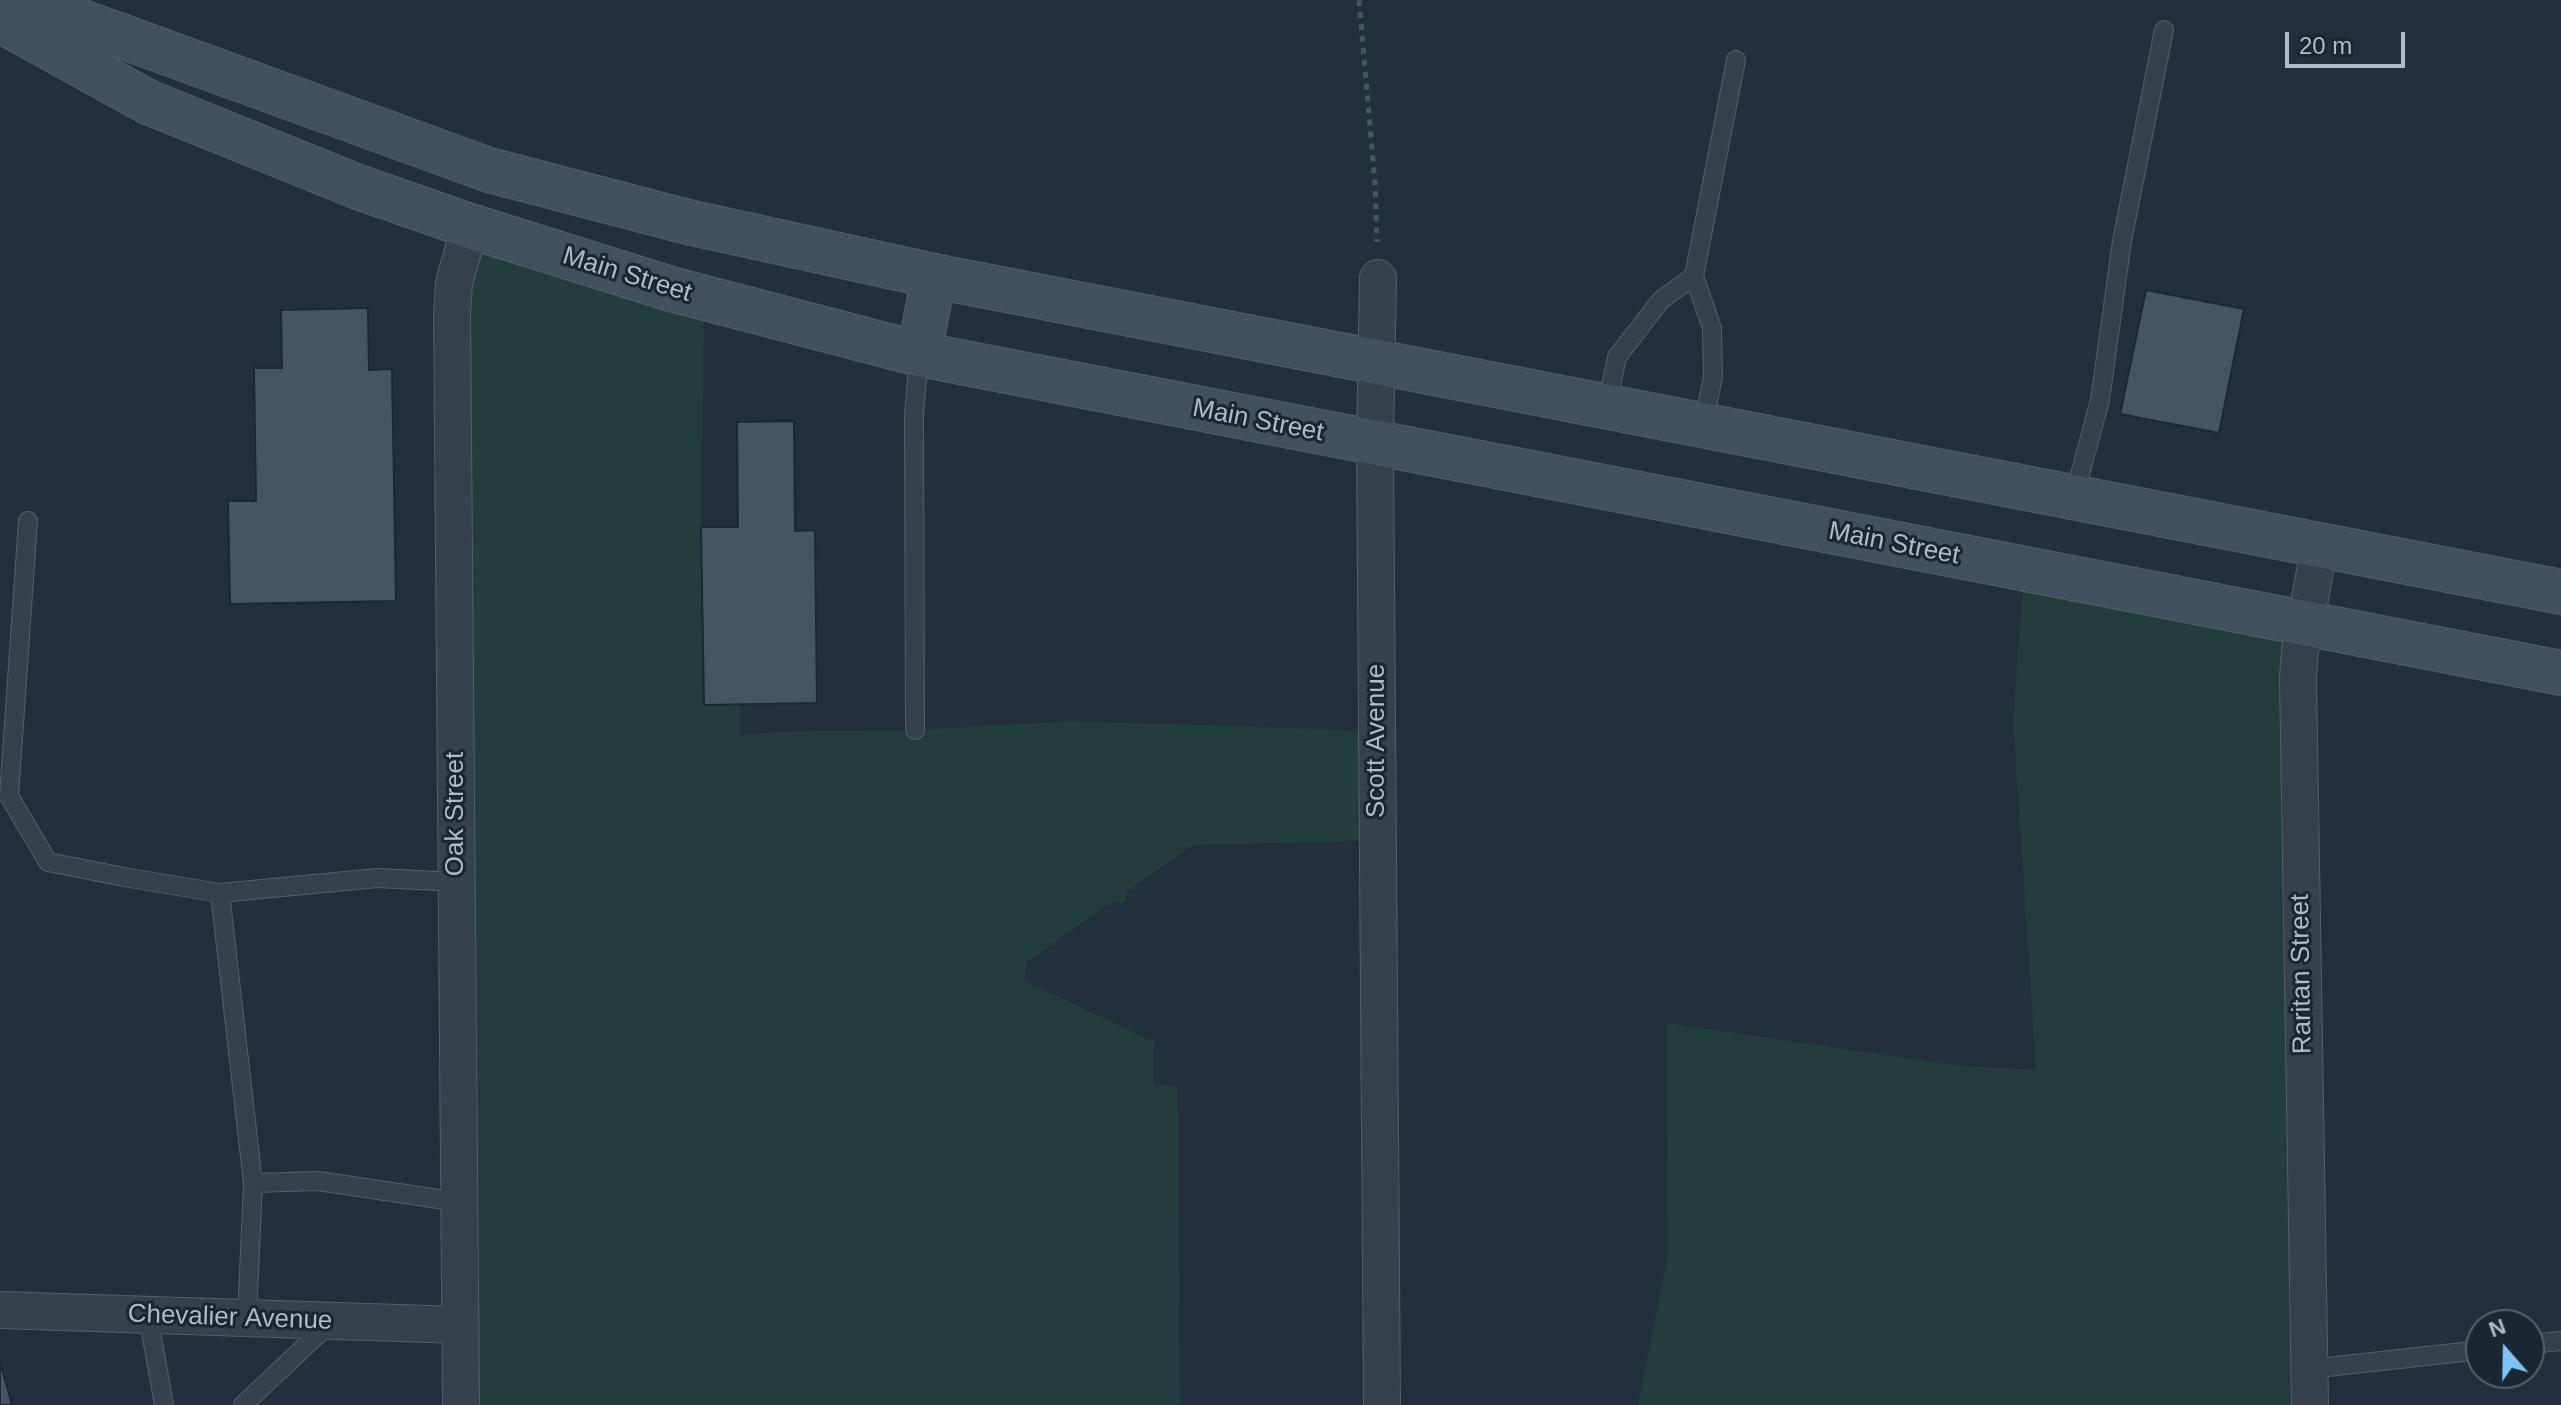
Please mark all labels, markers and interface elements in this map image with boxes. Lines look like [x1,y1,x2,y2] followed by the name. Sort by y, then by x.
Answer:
[2289,16,2409,66] scale bar
[2299,32,2352,59] text: 20 m
[559,241,695,309] street label: Main Street
[1190,393,1326,449] street label: Main Street
[1826,516,1962,572] street label: Main Street
[1361,664,1393,818] street label: Scott Avenue
[440,752,472,876] street label: Oak Street
[2285,894,2319,1054] street label: Raritan Street
[127,1299,333,1337] street label: Chevalier Avenue
[2465,1309,2545,1389] north arrow
[2486,1313,2509,1342] text: N

